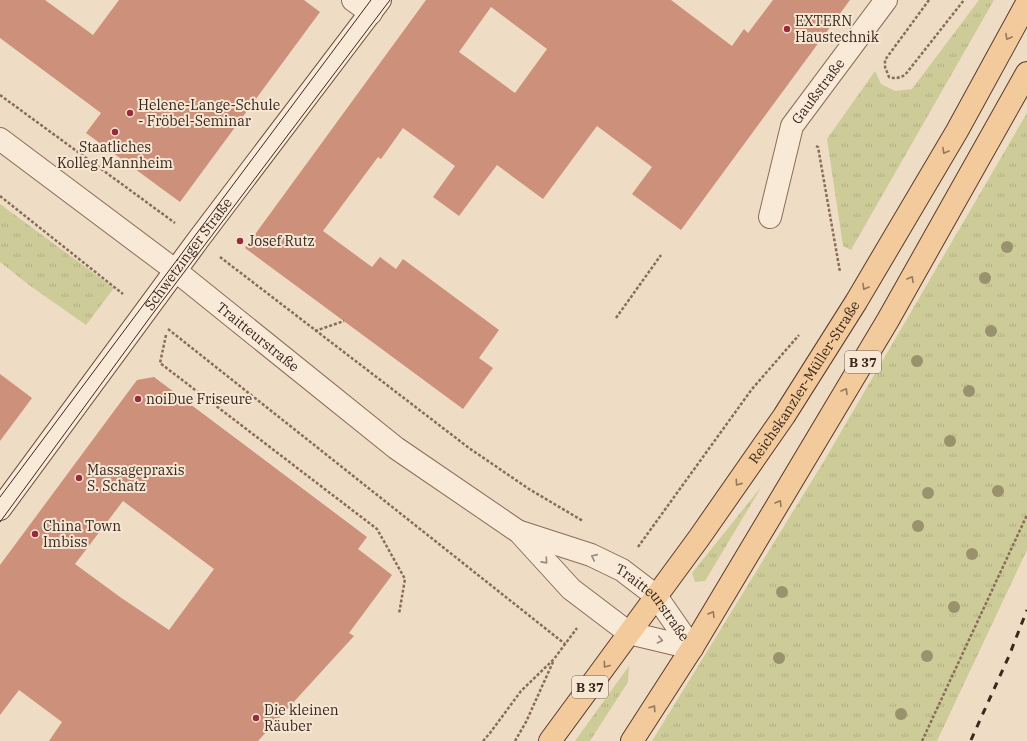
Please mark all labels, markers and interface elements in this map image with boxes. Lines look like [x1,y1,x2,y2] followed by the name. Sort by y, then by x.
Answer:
[795,12,880,46] place label: EXTERN Haustechnik
[782,24,792,34] marker: EXTERN Haustechnik
[1006,33,1013,40] one-way arrow
[788,55,848,128] street label: Gaußstraße
[138,96,280,130] place label: Helene-Lange-Schule - Fröbel-Seminar
[125,108,135,118] marker: Helene-Lange-Schule - Fröbel-Seminar
[110,127,120,137] marker: Staatliches Kolleg Mannheim
[57,138,173,172] place label: Staatliches Kolleg Mannheim
[943,147,950,154] one-way arrow
[140,194,236,314] street label: Schwetzinger Straße
[248,232,315,250] place label: Josef Rutz
[235,236,245,246] marker: Josef Rutz
[906,276,914,283] one-way arrow
[862,283,870,290] one-way arrow
[745,297,864,467] street label: Reichskanzler-Müller-Straße
[213,298,303,376] street label: Traitteurstraße
[845,351,881,373] road number: B 37
[841,388,848,395] one-way arrow
[146,390,252,408] place label: noiDue Friseure
[133,394,143,404] marker: noiDue Friseure
[87,461,185,495] place label: Massagepraxis S. Schatz
[74,473,84,483] marker: Massagepraxis S. Schatz
[736,478,743,485] one-way arrow
[774,500,781,507] one-way arrow
[43,517,121,551] place label: China Town Imbiss
[30,529,40,539] marker: China Town Imbiss
[591,553,598,561] one-way arrow
[540,556,547,563] one-way arrow
[613,559,693,645] street label: Traitteurstraße
[707,611,714,618] one-way arrow
[657,636,664,644] one-way arrow
[604,660,611,667] one-way arrow
[572,676,608,698] road number: B 37
[264,701,339,735] place label: Die kleinen Räuber
[648,705,656,712] one-way arrow
[251,713,261,723] marker: Die kleinen Räuber

